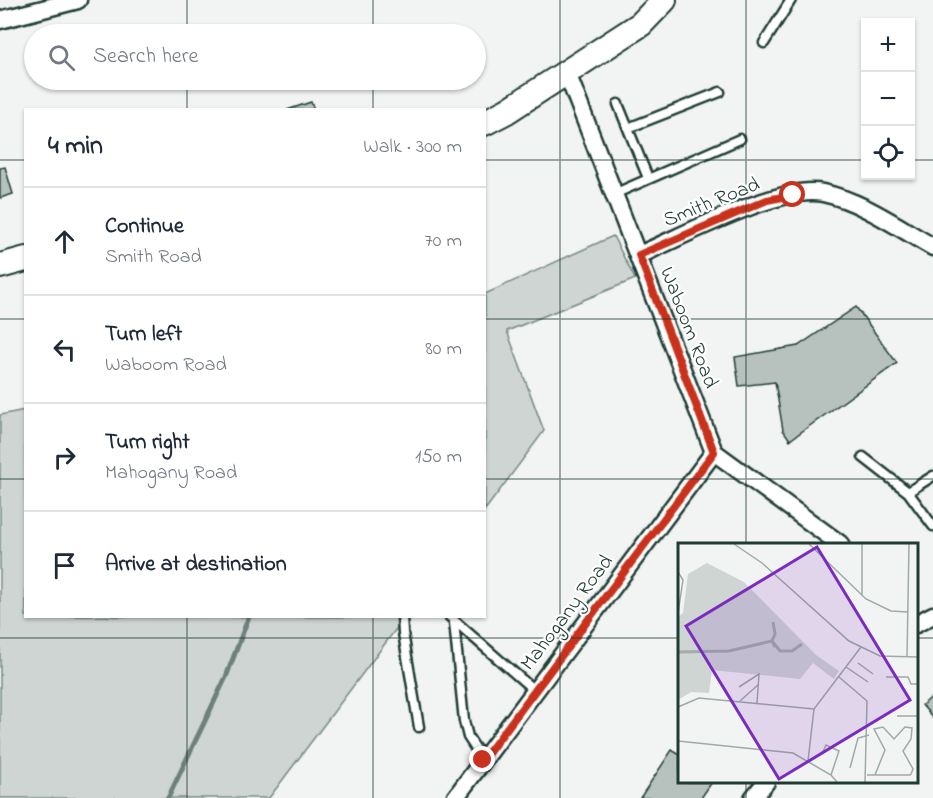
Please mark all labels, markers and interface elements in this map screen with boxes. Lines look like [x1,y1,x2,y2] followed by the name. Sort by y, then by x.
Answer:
[861,18,915,180] map controls
[861,18,915,72] button: +
[24,24,486,90] search box
[45,41,78,74] icon: search
[93,41,198,73] text: Search here
[861,72,915,126] button: −
[861,126,915,180] button: locate
[48,128,103,166] text: 4 min
[363,133,462,162] text: Walk · 300 m
[659,170,765,236] street label: Smith Road
[779,181,805,207] route start
[105,211,184,243] text: Continue
[48,225,81,258] icon: ahead
[425,227,462,256] text: 70 m
[105,243,202,272] text: Smith Road
[651,263,725,393] street label: Waboom Road
[105,319,182,351] text: Turn left
[48,333,81,366] icon: left
[425,335,462,364] text: 80 m
[105,351,227,380] text: Waboom Road
[105,427,190,459] text: Turn right
[48,441,81,474] icon: right
[415,443,462,472] text: 150 m
[105,459,237,488] text: Mahogany Road
[678,543,918,783] inset map
[48,549,81,582] icon: arrive
[105,549,287,581] text: Arrive at destination
[514,549,623,679] street label: Mahogany Road
[469,746,495,772] route end

